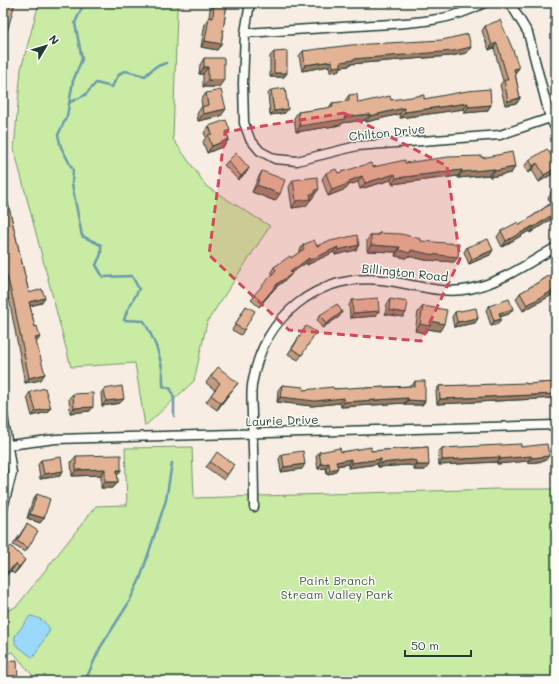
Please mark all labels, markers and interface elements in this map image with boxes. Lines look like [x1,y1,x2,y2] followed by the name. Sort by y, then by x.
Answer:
[26,26,66,66] north arrow
[46,32,63,47] text: N
[348,120,426,144] street label: Chilton Drive
[361,259,450,285] street label: Billington Road
[245,411,319,429] street label: Laurie Drive
[281,572,393,602] park label: Paint Branch Stream Valley Park
[405,632,471,658] scale bar
[411,637,439,653] text: 50 m

